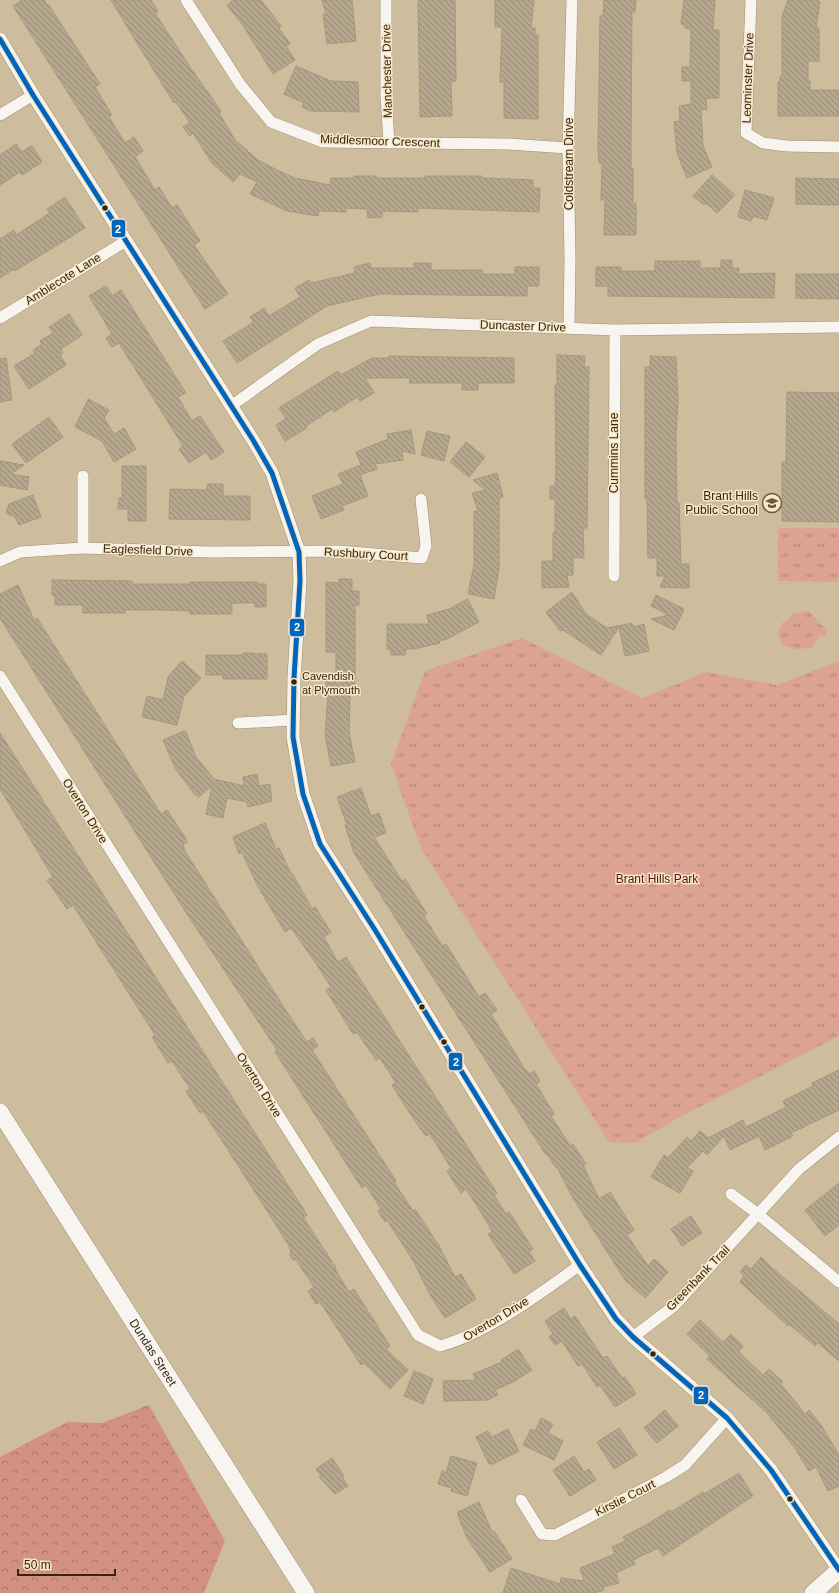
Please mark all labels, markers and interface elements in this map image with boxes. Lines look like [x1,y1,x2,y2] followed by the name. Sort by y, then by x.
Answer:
[379,24,395,118] street label: Manchester Drive
[739,32,757,124] street label: Leominster Drive
[562,117,576,210] street label: Coldstream Drive
[320,132,441,150] street label: Middlesmoor Crescent
[100,203,110,213] unlabelled marker
[111,219,126,238] line badge: 2
[115,223,121,235] text: 2
[23,250,104,308] street label: Amblecote Lane
[480,318,567,335] street label: Duncaster Drive
[607,412,621,493] street label: Cummins Lane
[685,489,758,517] place label: Brant Hills Public School
[761,492,783,514] school or university icon: Brant Hills Public School
[103,541,194,559] street label: Eaglesfield Drive
[324,545,409,563] street label: Rushbury Court
[289,618,305,637] line badge: 2
[294,621,300,633] text: 2
[302,670,360,696] place label: Cavendish at Plymouth
[289,677,299,687] marker: Cavendish at Plymouth
[59,776,111,846] street label: Overton Drive
[616,872,699,886] park label: Brant Hills Park
[417,1002,427,1012] unlabelled marker
[439,1037,449,1047] unlabelled marker
[233,1050,285,1120] street label: Overton Drive
[448,1052,463,1071] line badge: 2
[453,1056,459,1068] text: 2
[663,1242,733,1314] street label: Greenbank Trail
[461,1294,532,1344] street label: Overton Drive
[126,1316,180,1389] street label: Dundas Street
[648,1349,658,1359] unlabelled marker
[693,1386,709,1405] line badge: 2
[698,1389,704,1401] text: 2
[592,1476,658,1519] street label: Kirstie Court
[785,1494,795,1504] unlabelled marker
[18,1551,115,1577] scale bar
[24,1558,51,1572] text: 50 m

